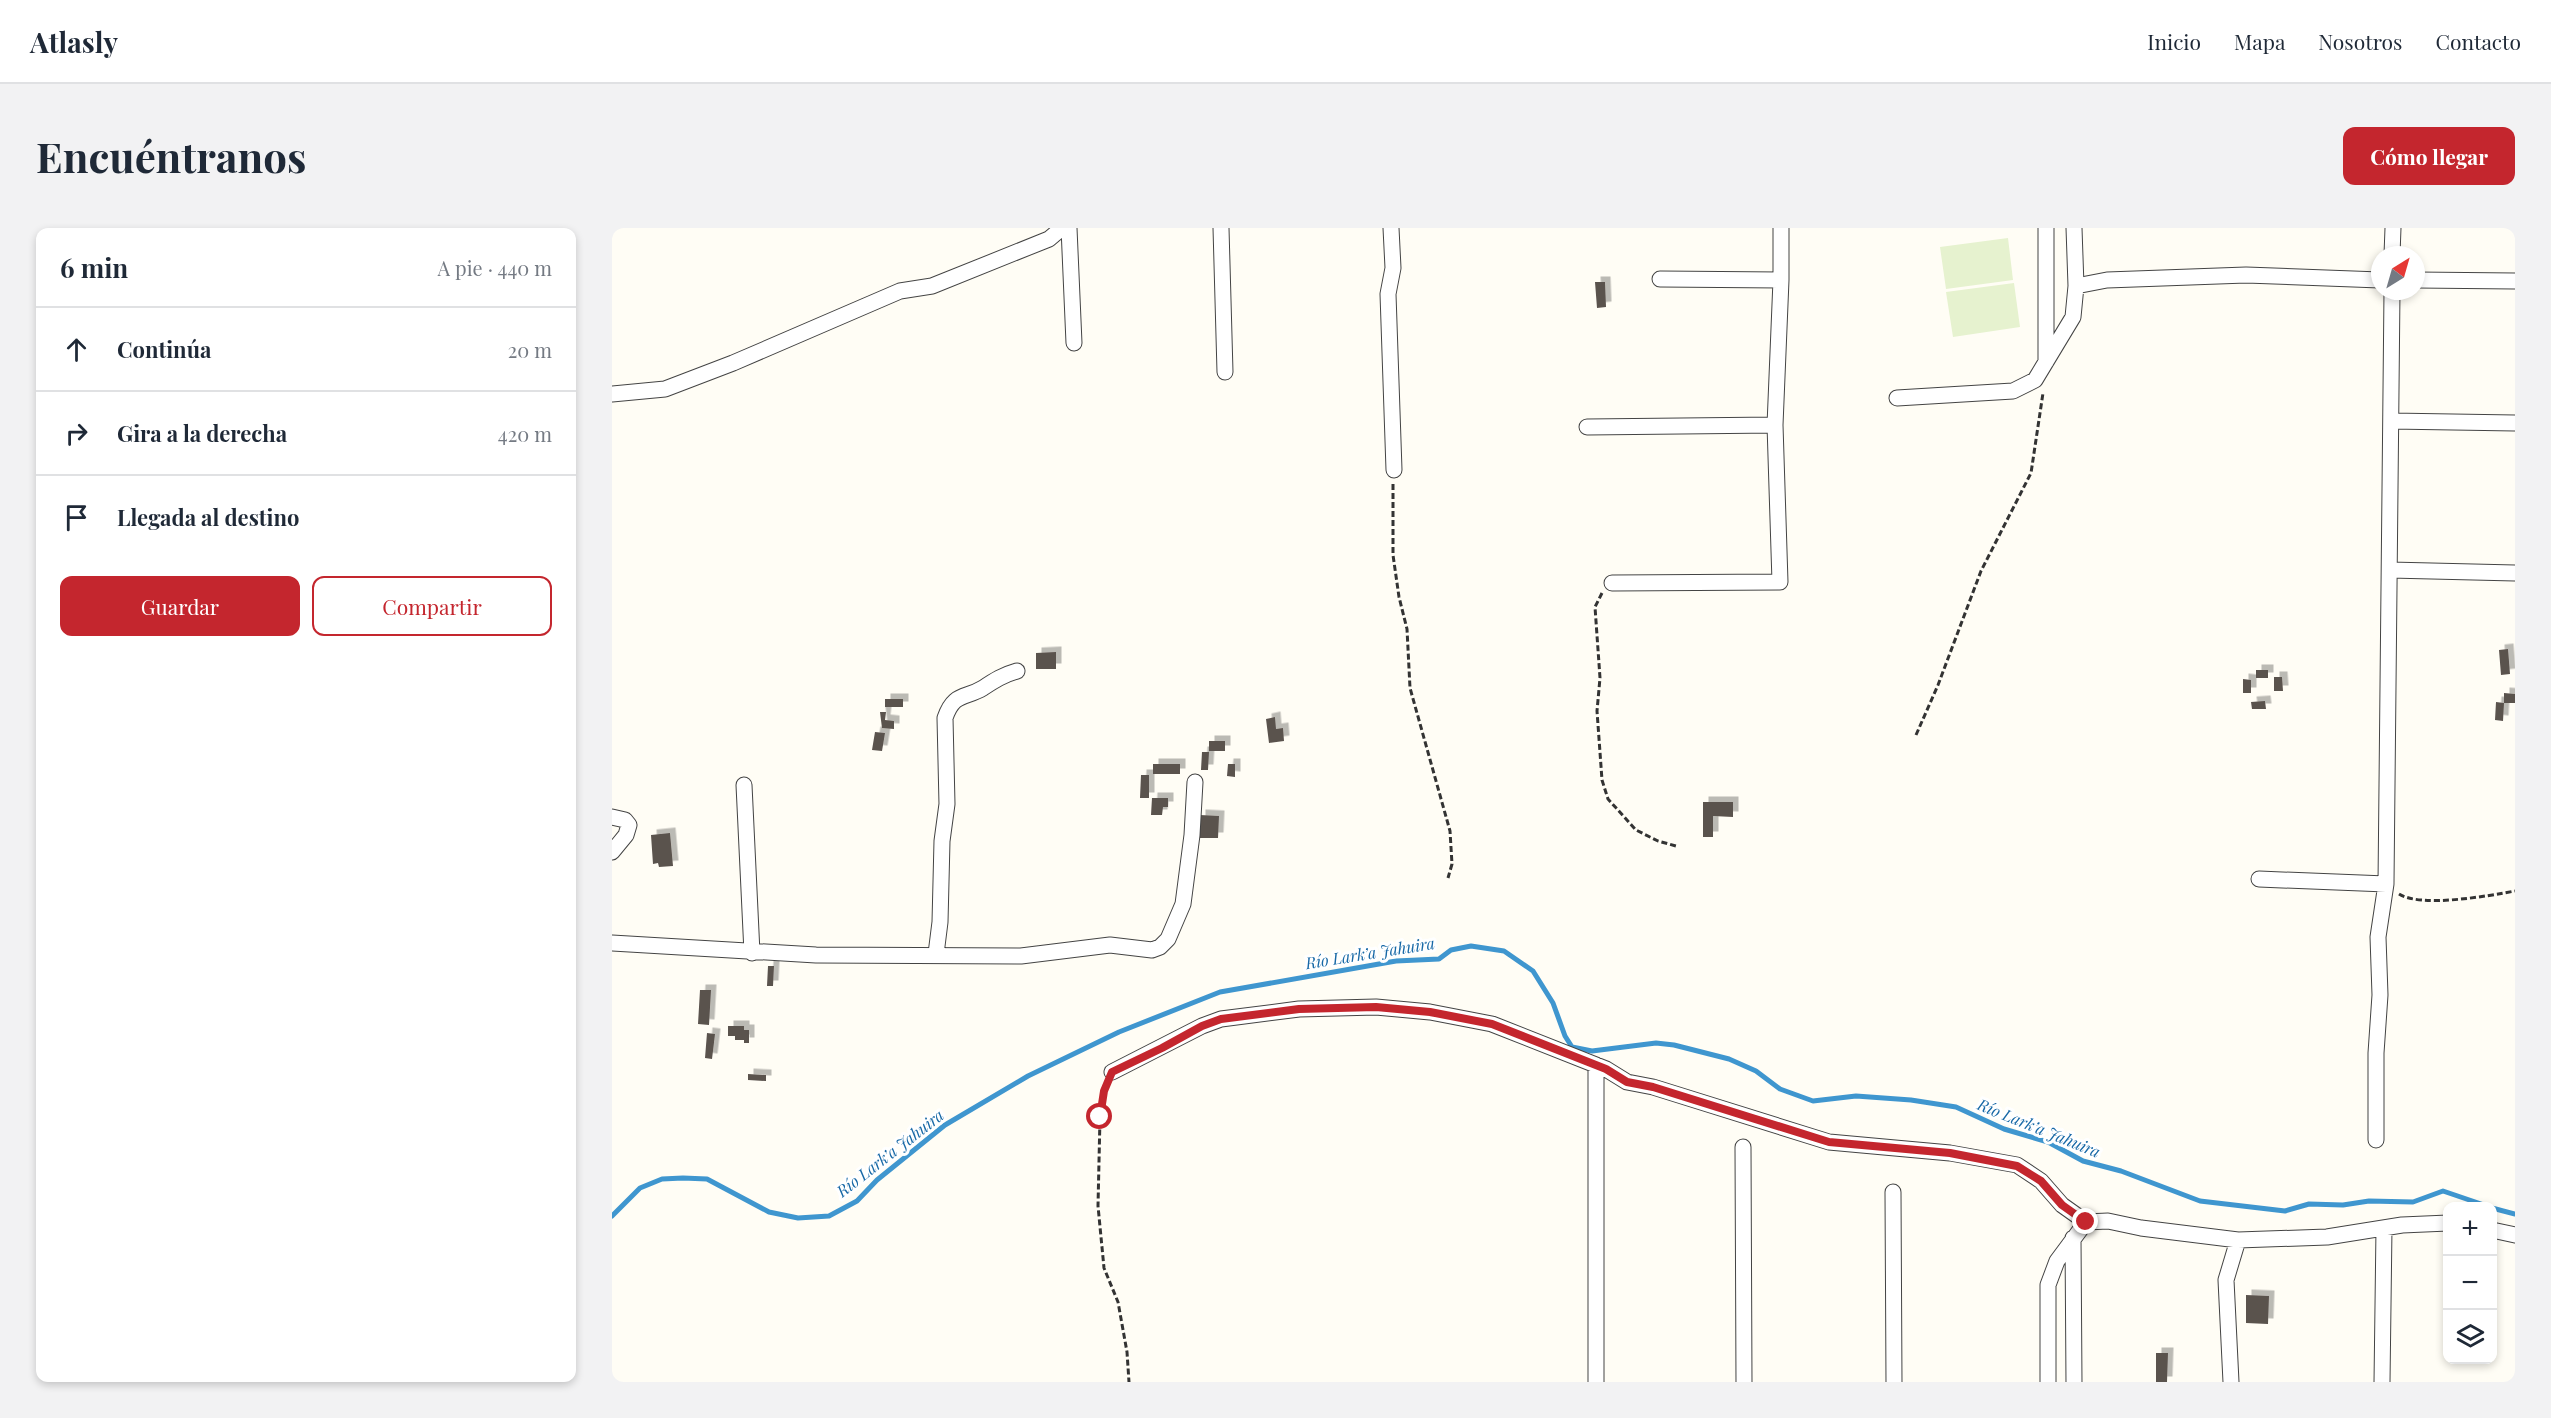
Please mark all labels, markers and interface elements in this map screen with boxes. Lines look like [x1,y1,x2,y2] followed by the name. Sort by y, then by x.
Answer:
[30,23,118,60] text: Atlasly
[2147,27,2201,55] text: Inicio
[2234,27,2285,55] text: Mapa
[2318,27,2402,55] text: Nosotros
[2435,27,2521,55] text: Contacto
[2343,127,2515,185] button: Cómo llegar
[36,128,306,184] text: Encuéntranos
[2371,246,2425,300] north arrow
[60,250,128,285] text: 6 min
[438,254,552,281] text: A pie · 440 m
[60,333,93,366] icon: ahead
[117,334,211,364] text: Continúa
[508,336,552,363] text: 20 m
[60,417,93,450] icon: right
[117,418,287,448] text: Gira a la derecha
[498,420,552,447] text: 420 m
[60,501,93,534] icon: arrive
[117,502,299,532] text: Llegada al destino
[60,576,300,636] button: Guardar
[312,576,552,636] button: Compartir
[1303,932,1436,973] water label: Río Lark’a Jahuira
[1974,1093,2104,1162] water label: Río Lark’a Jahuira
[1086,1103,1112,1129] route start
[831,1104,948,1202] water label: Río Lark’a Jahuira
[2443,1202,2497,1364] map controls
[2443,1202,2497,1256] button: +
[2072,1208,2098,1234] route end
[2443,1256,2497,1310] button: −
[2443,1310,2497,1364] button: layers

